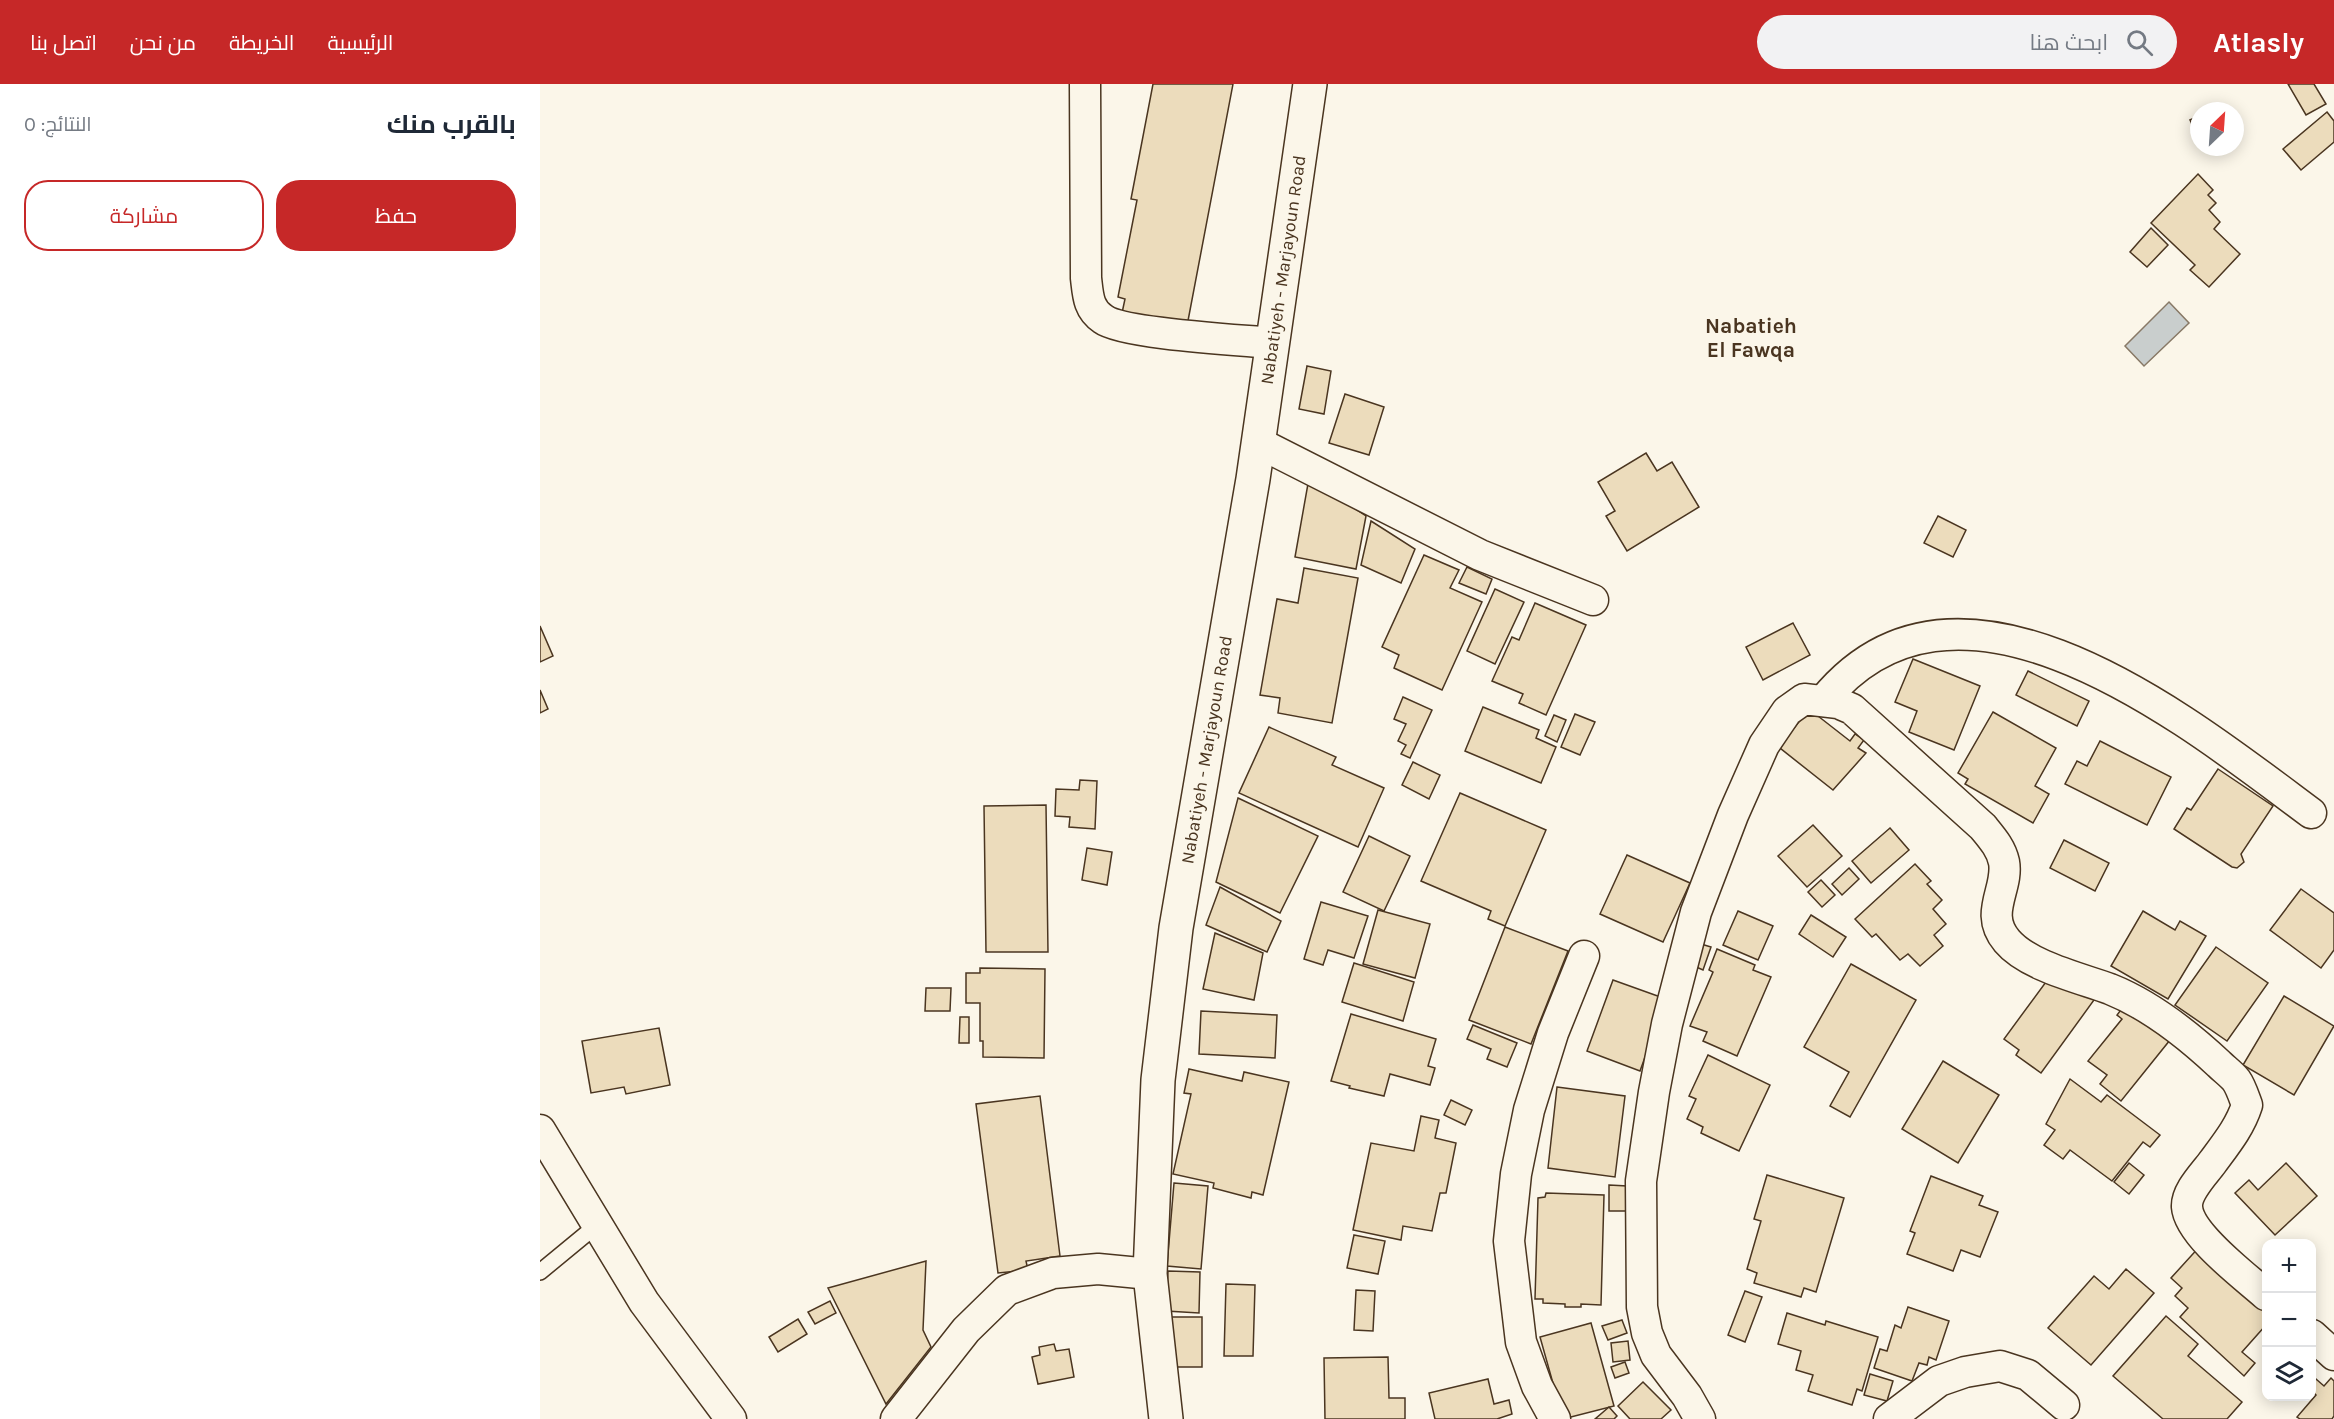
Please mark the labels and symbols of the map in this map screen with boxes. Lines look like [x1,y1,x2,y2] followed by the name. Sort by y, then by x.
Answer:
[2190,102,2244,156] north arrow
[1256,154,1311,386] street label: Nabatiyeh - Marjayoun Road
[1705,314,1797,363] district label: Nabatieh El Fawqa
[1176,634,1237,866] street label: Nabatiyeh - Marjayoun Road

